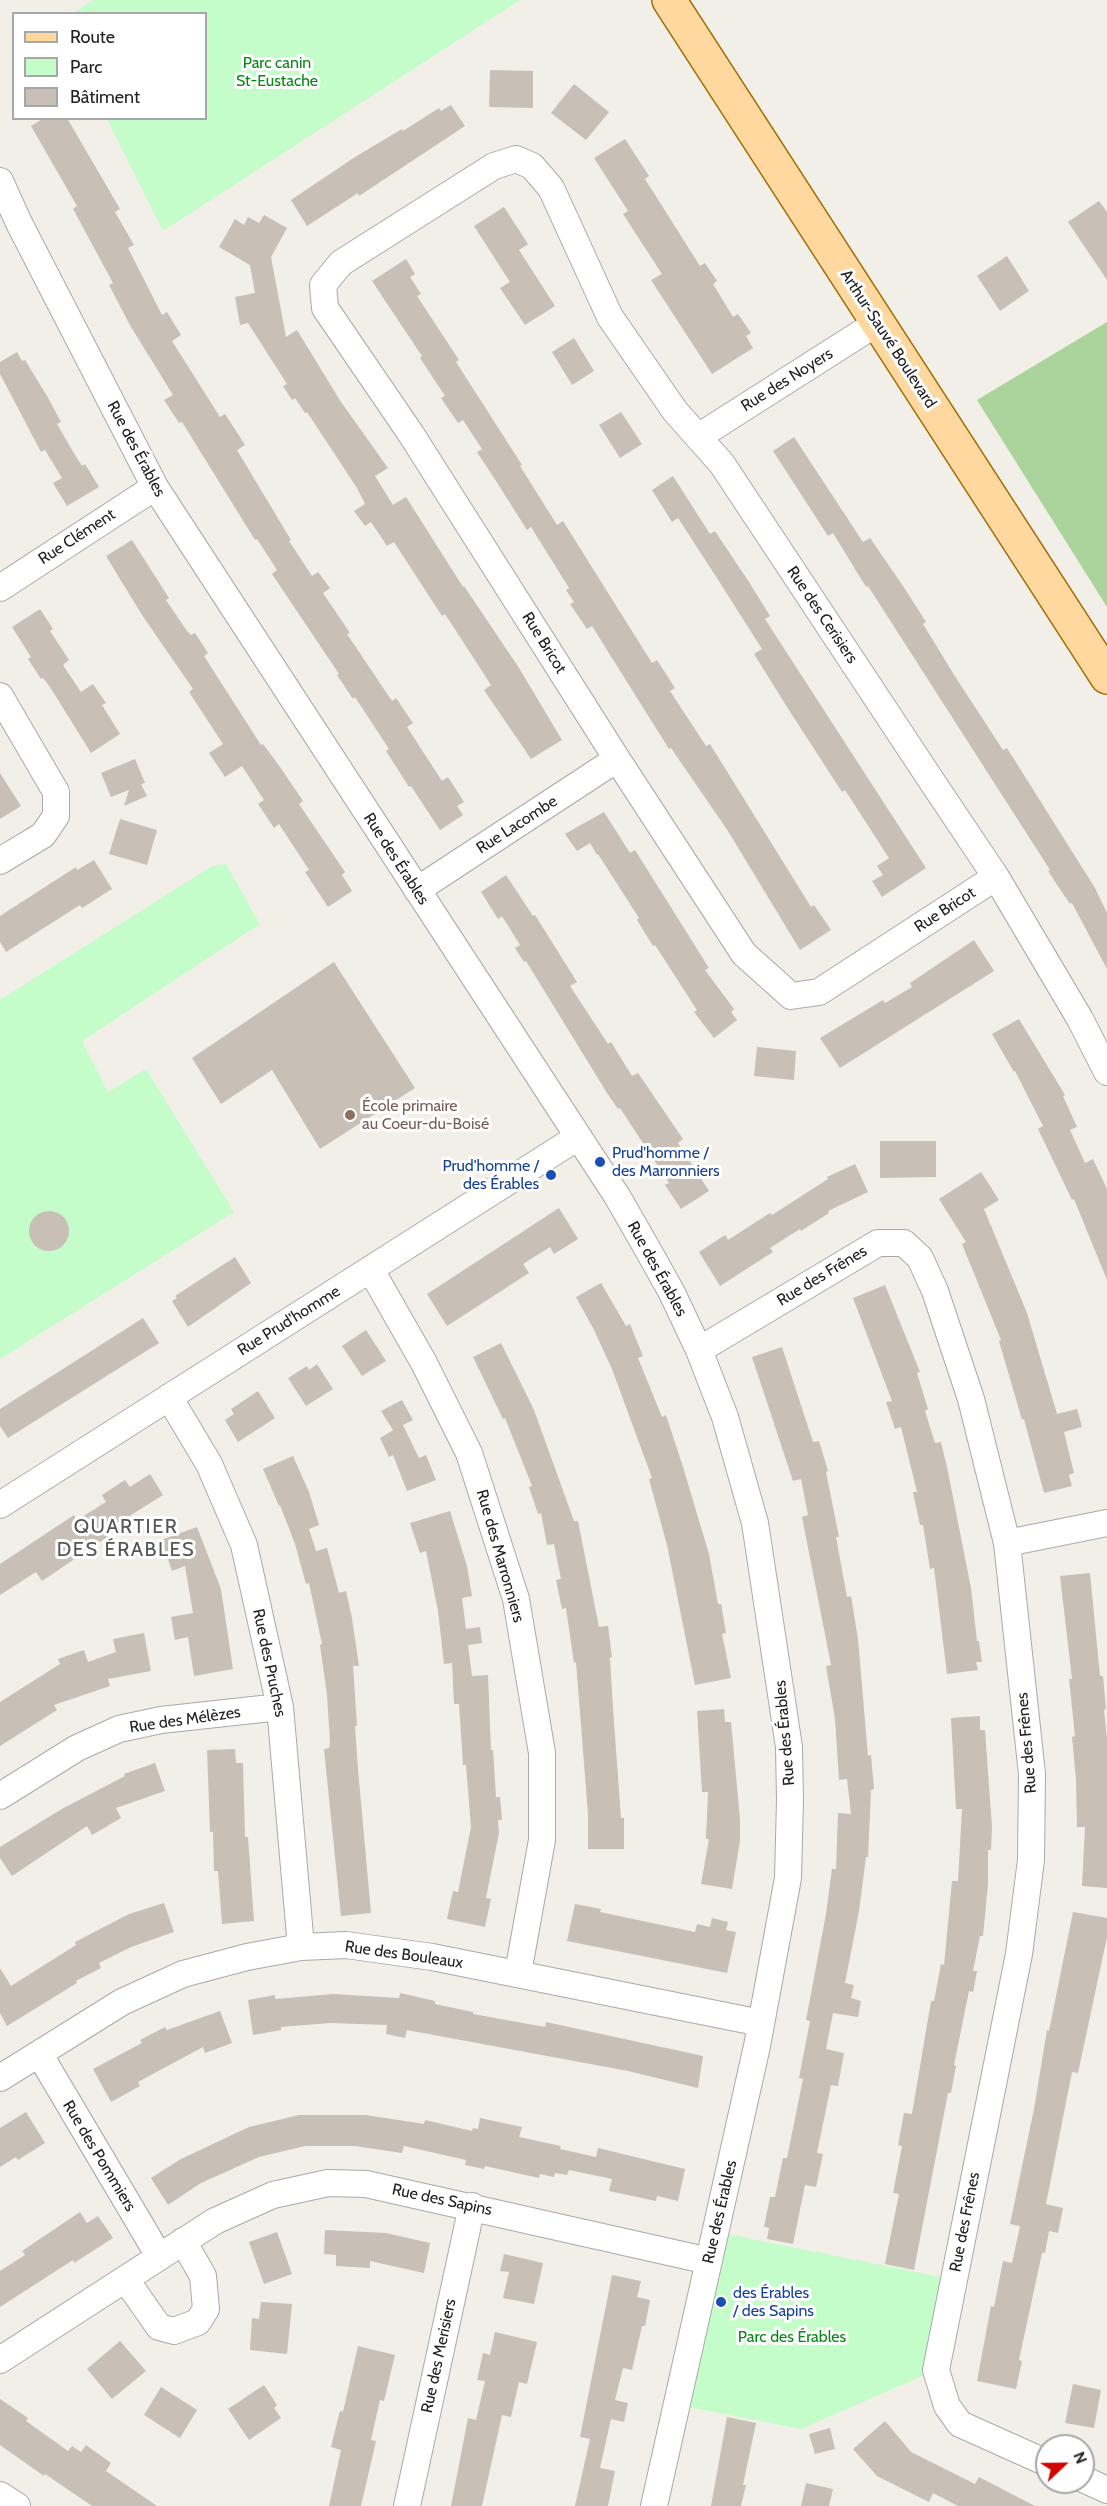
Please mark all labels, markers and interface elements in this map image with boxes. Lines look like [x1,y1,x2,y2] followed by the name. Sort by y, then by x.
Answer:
[12,12,207,120] legend
[70,26,115,48] text: Route
[236,53,318,91] park label: Parc canin St-Eustache
[70,56,102,78] text: Parc
[70,86,140,108] text: Bâtiment
[836,266,940,412] street label: Arthur-Sauvé Boulevard
[738,344,836,416] street label: Rue des Noyers
[103,398,169,500] street label: Rue des Érables
[35,505,119,569] street label: Rue Clément
[782,563,862,667] street label: Rue des Cerisiers
[518,609,570,677] street label: Rue Bricot
[473,792,561,858] street label: Rue Lacombe
[359,809,433,909] street label: Rue des Érables
[911,883,979,937] street label: Rue Bricot
[362,1096,489,1134] place label: École primaire au Coeur‑du‑Boisé
[343,1108,357,1122] marker: École primaire au Coeur‑du‑Boisé
[612,1143,720,1181] place label: Prud'homme / des Marronniers
[593,1155,607,1169] marker: Prud'homme / des Marronniers
[442,1156,539,1194] place label: Prud'homme / des Érables
[544,1168,558,1182] marker: Prud'homme / des Érables
[623,1218,691,1320] street label: Rue des Érables
[774,1242,870,1310] street label: Rue des Frênes
[234,1282,344,1360] street label: Rue Prud'homme
[472,1487,528,1625] street label: Rue des Marronniers
[57,1515,195,1562] district label: QUARTIER DES ÉRABLES
[248,1607,290,1719] street label: Rue des Pruches
[771,1680,799,1786] street label: Rue des Érables
[1013,1692,1041,1794] street label: Rue des Frênes
[128,1703,242,1737] street label: Rue des Mélèzes
[344,1937,464,1973] street label: Rue des Bouleaux
[58,2097,140,2215] street label: Rue des Pommiers
[699,2158,741,2266] street label: Rue des Érables
[946,2170,984,2274] street label: Rue des Frênes
[390,2180,494,2220] street label: Rue des Sapins
[733,2283,814,2321] place label: des Érables / des Sapins
[714,2295,728,2309] marker: des Érables / des Sapins
[418,2297,460,2415] street label: Rue des Merisiers
[738,2327,846,2347] park label: Parc des Érables
[1035,2434,1095,2494] north arrow
[1069,2449,1091,2467] text: N

